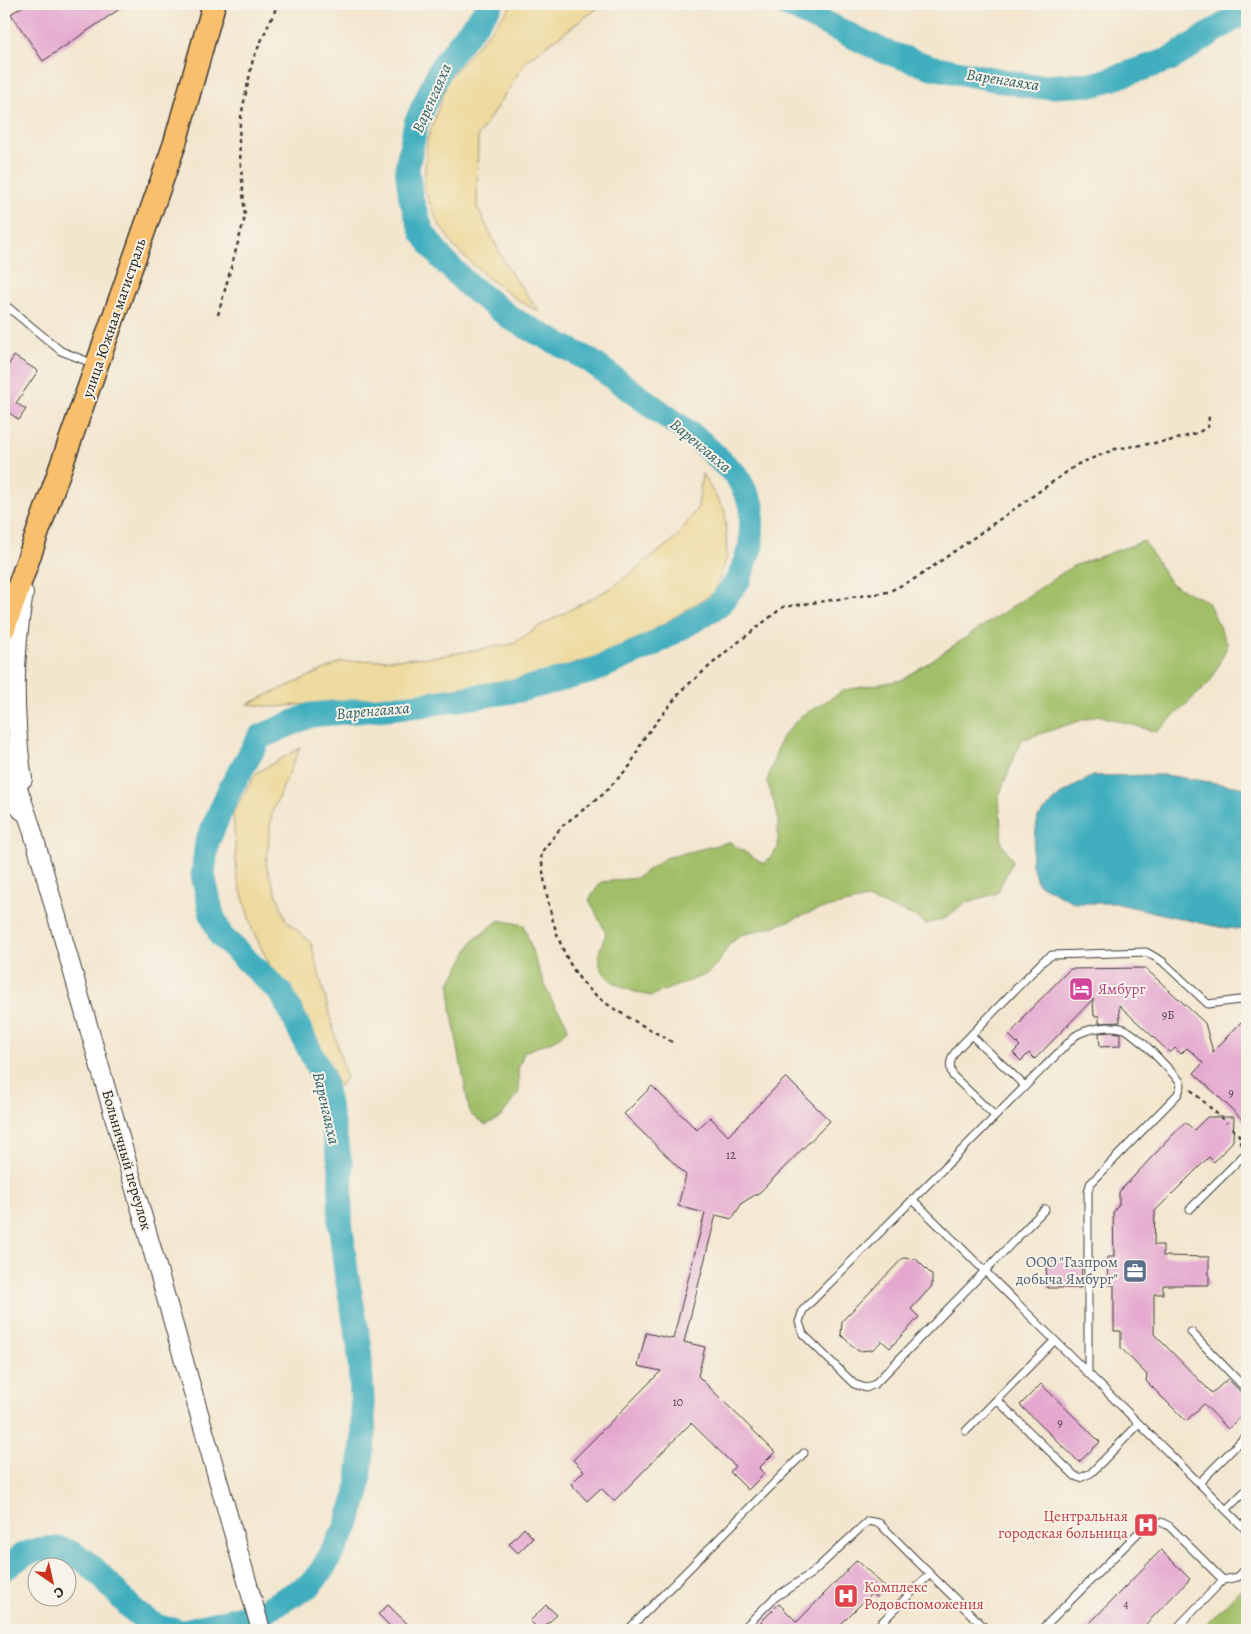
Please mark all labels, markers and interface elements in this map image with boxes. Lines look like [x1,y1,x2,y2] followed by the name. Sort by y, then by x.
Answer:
[407,60,457,137] water label: Варенгаяха
[965,63,1041,97] water label: Варенгаяха
[77,235,151,401] street label: улица Южная магистраль
[665,414,736,478] water label: Варенгаяха
[335,697,411,725] water label: Варенгаяха
[1068,976,1094,1002] hotel icon: Ямбург
[1098,979,1146,999] place label: Ямбург
[1162,1007,1174,1023] house number: 9Б
[307,1070,345,1147] water label: Варенгаяха
[1228,1085,1234,1101] house number: 9
[97,1087,157,1233] street label: Больничный переулок
[726,1147,736,1163] house number: 12
[1015,1252,1118,1289] place label: ООО "Газпром добыча Ямбург"
[1122,1258,1148,1284] office icon: ООО "Газпром добыча Ямбург"
[673,1394,683,1410] house number: 10
[1057,1415,1063,1431] house number: 9
[998,1506,1128,1543] place label: Центральная городская больница
[1133,1512,1159,1538] hospital icon: Центральная городская больница
[28,1556,78,1606] north arrow
[864,1577,984,1614] place label: Комплекс Родовспоможения
[50,1582,68,1603] text: С
[833,1583,859,1609] hospital icon: Комплекс Родовспоможения
[1123,1596,1129,1612] house number: 4

